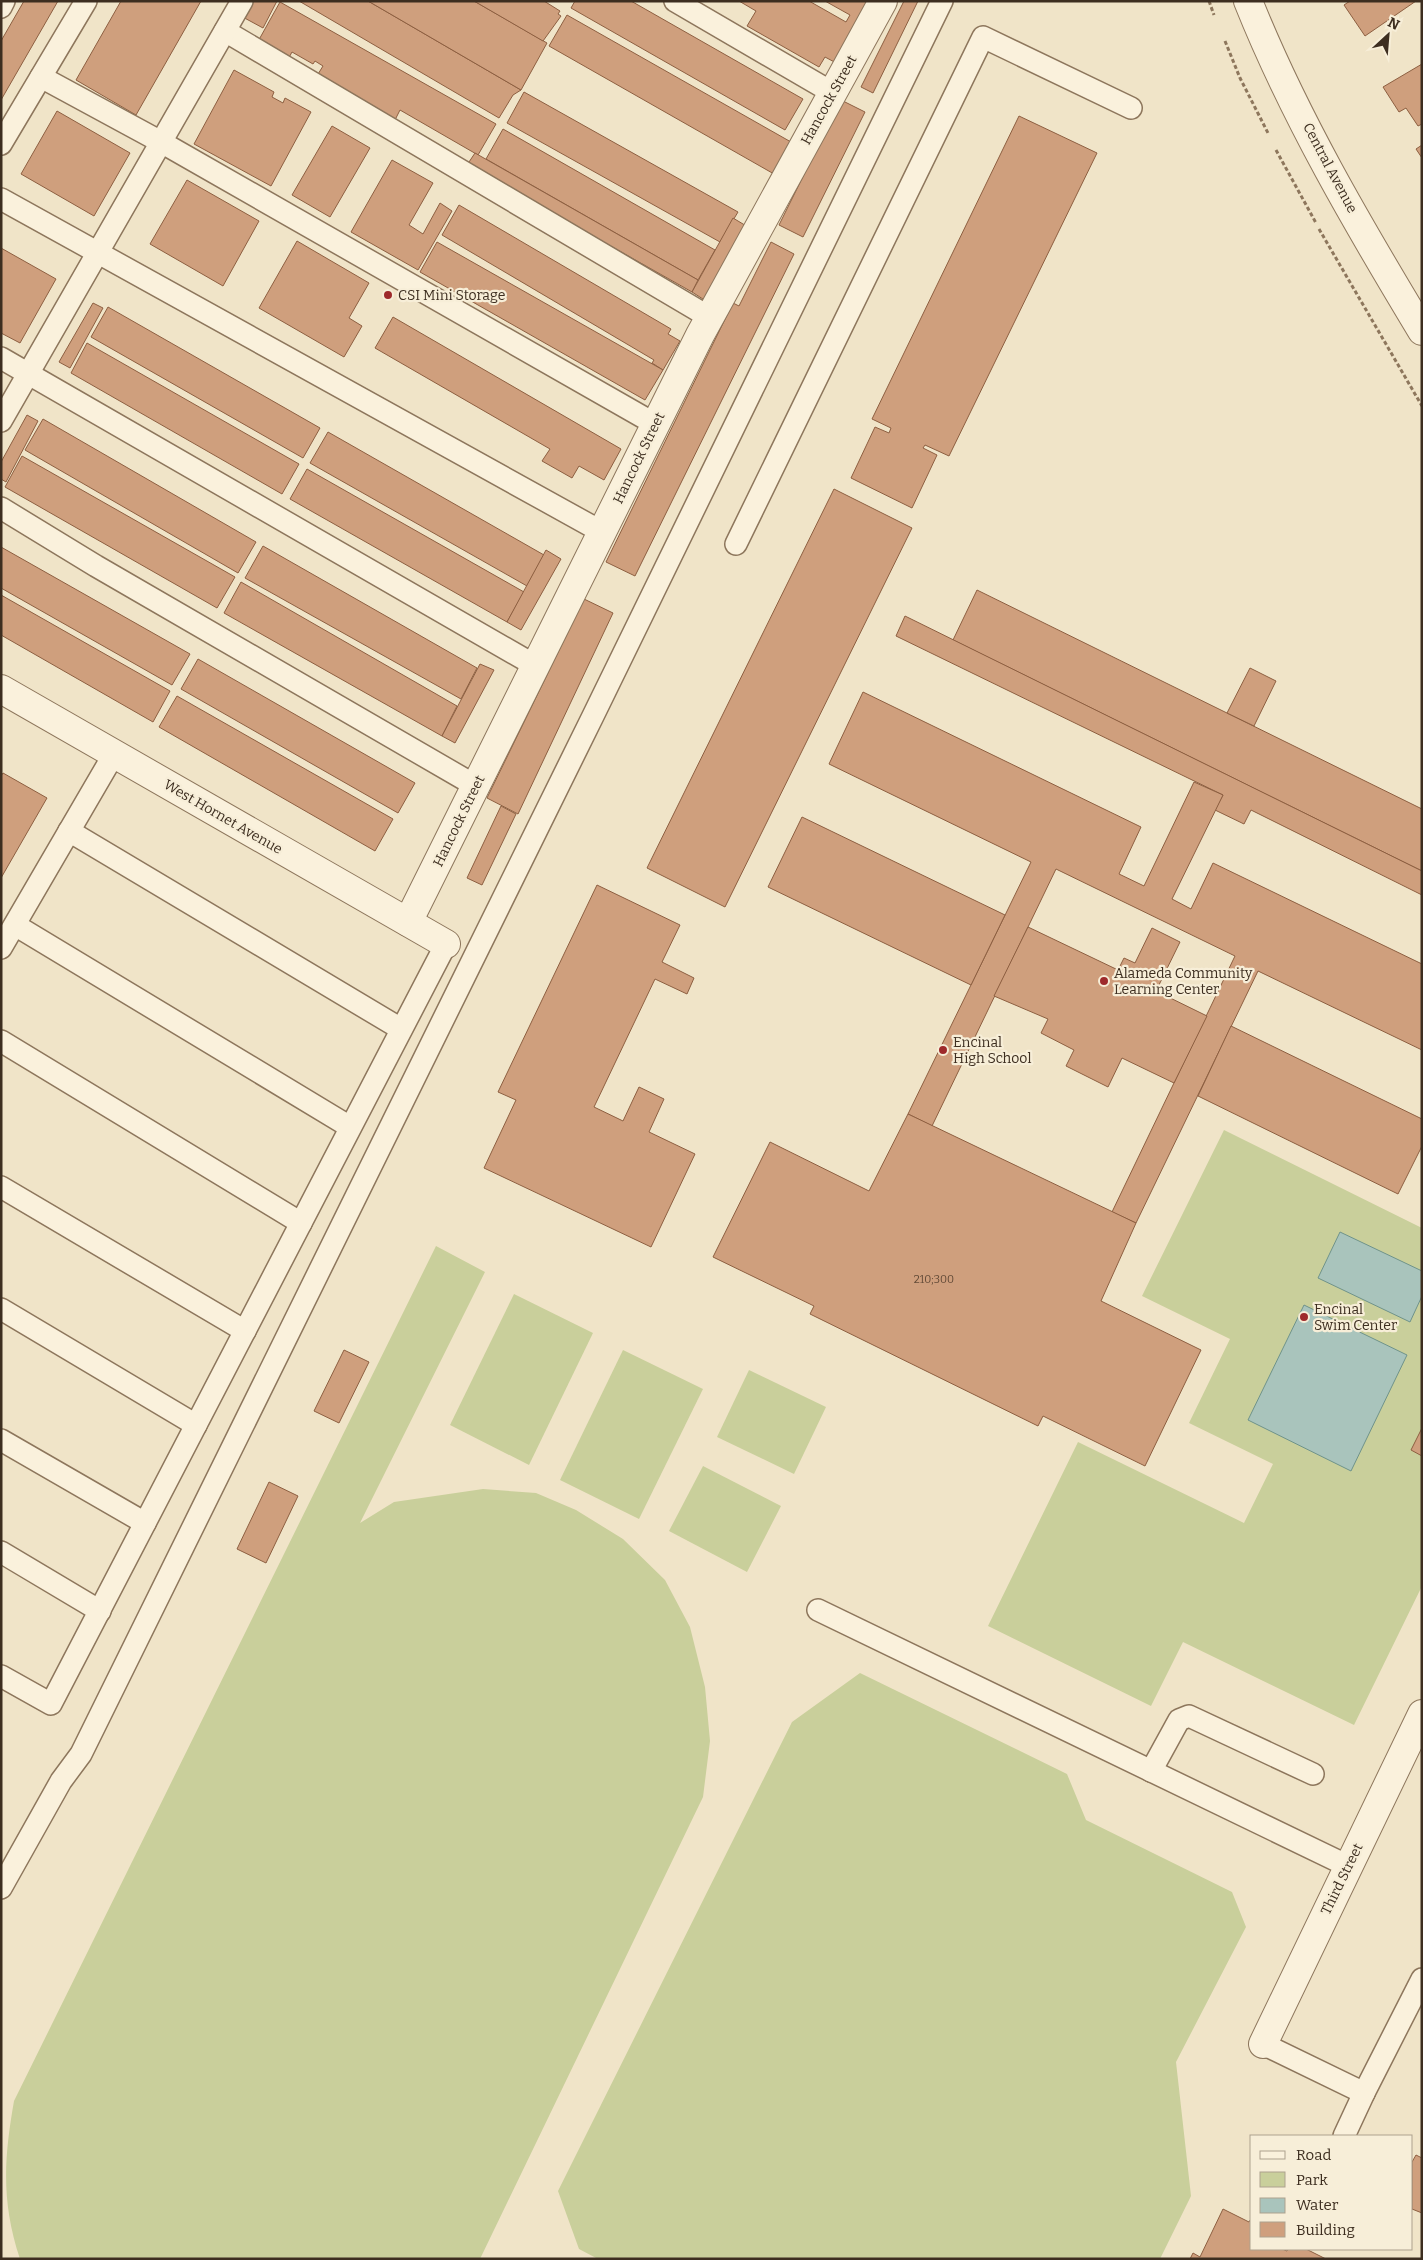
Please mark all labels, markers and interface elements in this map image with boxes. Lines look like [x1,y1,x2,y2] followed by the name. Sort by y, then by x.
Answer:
[1363,10,1413,60] north arrow
[1385,14,1402,34] text: N
[797,52,861,148] street label: Hancock Street
[1299,120,1361,216] street label: Central Avenue
[398,287,505,304] place label: CSI Mini Storage
[382,289,394,301] marker: CSI Mini Storage
[610,410,668,506] street label: Hancock Street
[430,773,488,869] street label: Hancock Street
[161,776,285,858] street label: West Hornet Avenue
[1114,965,1253,998] place label: Alameda Community Learning Center
[1098,975,1110,987] marker: Alameda Community Learning Center
[953,1034,1031,1067] place label: Encinal High School
[937,1044,949,1056] marker: Encinal High School
[914,1273,954,1286] house number: 210;300
[1314,1301,1397,1334] place label: Encinal Swim Center
[1298,1311,1310,1323] marker: Encinal Swim Center
[1317,1840,1367,1918] street label: Third Street
[1250,2135,1413,2250] legend
[1296,2146,1331,2164] text: Road
[1296,2171,1328,2189] text: Park
[1296,2196,1339,2214] text: Water
[1296,2221,1355,2239] text: Building

